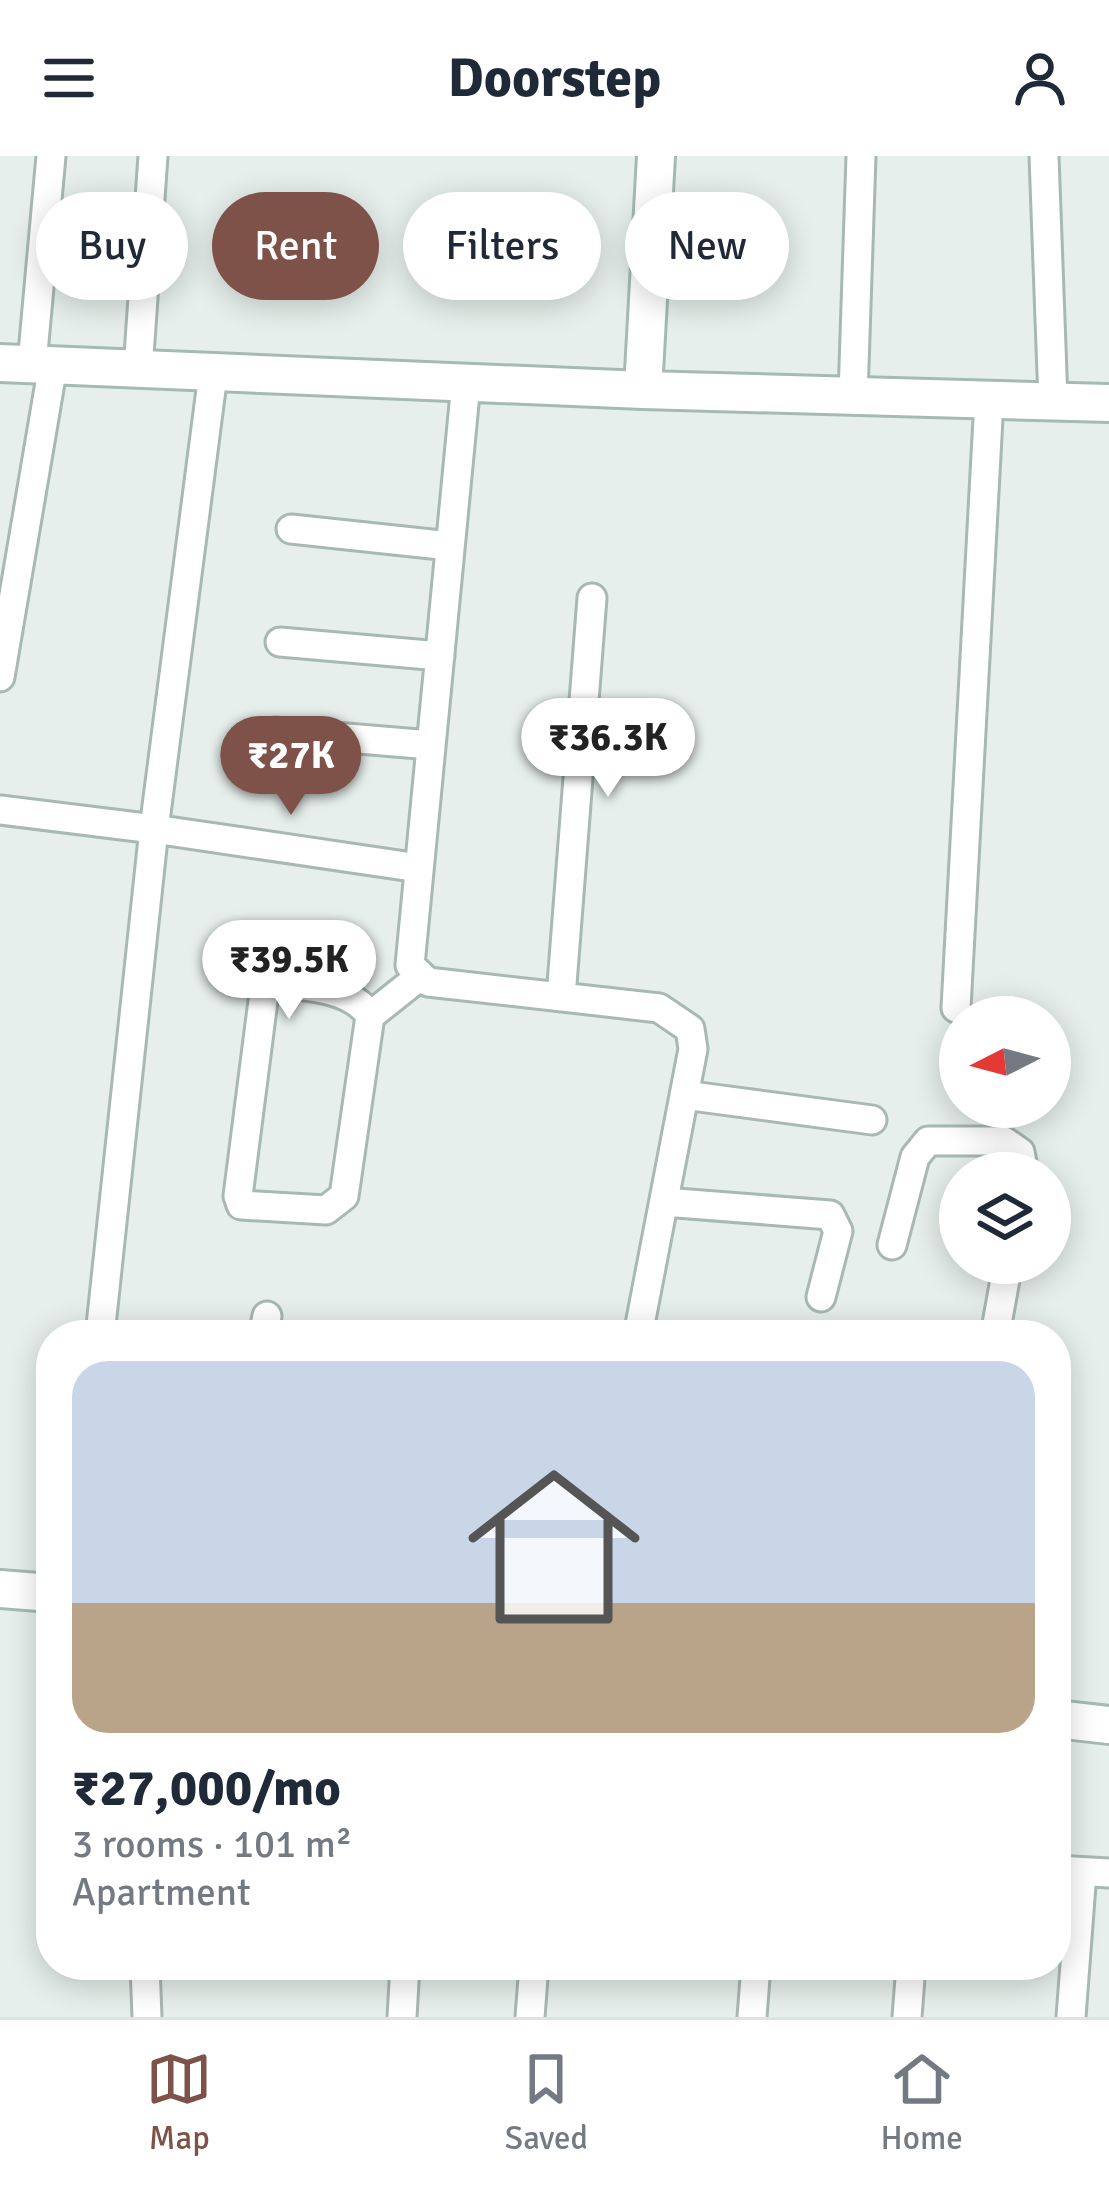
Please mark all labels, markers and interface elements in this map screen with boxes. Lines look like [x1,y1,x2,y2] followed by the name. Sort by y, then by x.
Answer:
[36,45,102,111] icon: menu
[448,45,661,112] text: Doorstep
[1007,45,1073,111] icon: person
[36,192,188,300] chip: Buy
[212,192,379,300] chip: Rent
[403,192,601,300] chip: Filters
[625,192,789,300] chip: New
[510,698,706,800] pin: ₹36.3K
[548,713,668,761] text: ₹36.3K
[220,716,362,818] pin: ₹27K
[247,731,335,779] text: ₹27K
[191,920,387,1022] pin: ₹39.5K
[229,935,349,983] text: ₹39.5K
[939,996,1071,1128] north arrow
[939,996,1071,1284] map controls
[939,1152,1071,1284] button: layers
[446,1439,662,1655] icon: home
[72,1757,341,1820] text: ₹27,000/mo
[72,1820,352,1868] text: 3 rooms · 101 m²
[72,1868,251,1916] text: Apartment
[146,2046,212,2159] tab: Map
[505,2046,588,2159] tab: Saved
[880,2046,963,2159] tab: Home

